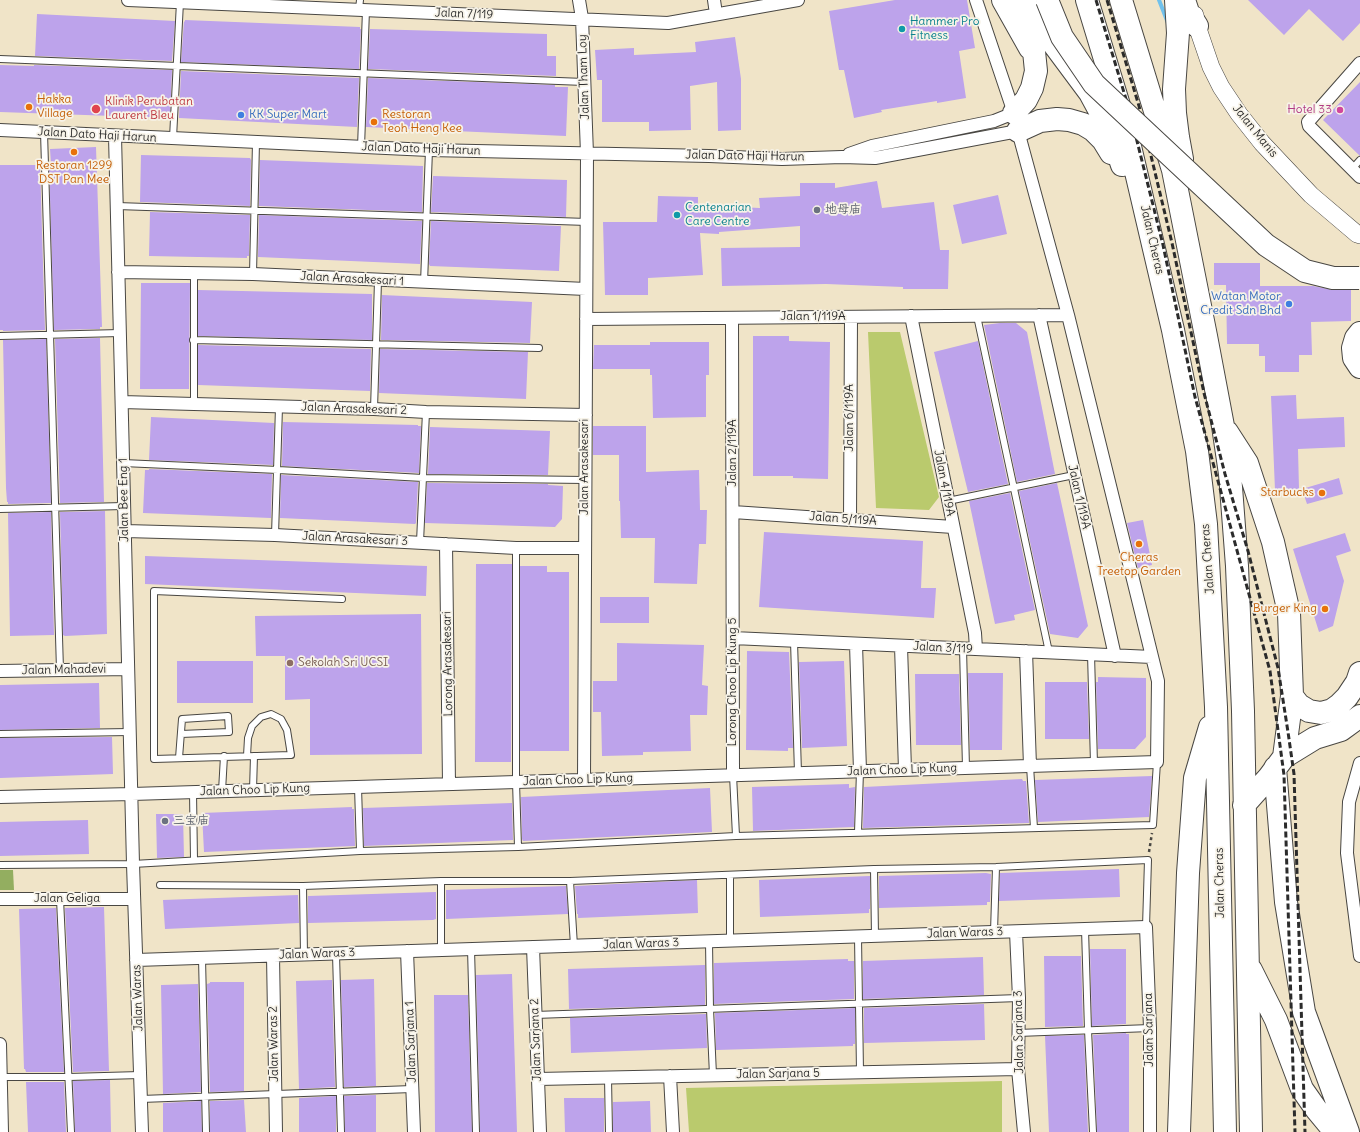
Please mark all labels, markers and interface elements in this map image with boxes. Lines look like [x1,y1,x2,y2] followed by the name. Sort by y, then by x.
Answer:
[434,6,494,22] street label: Jalan 7/119
[910,15,979,43] place label: Hammer Pro Fitness
[897,24,907,34] marker: Hammer Pro Fitness
[575,34,593,120] street label: Jalan Tham Loy
[37,93,73,121] place label: Hakka Village
[105,95,193,123] place label: Klinik Perubatan Laurent Bleu
[24,102,34,112] marker: Hakka Village
[1229,102,1281,160] street label: Jalan Manis
[90,103,102,115] marker: Klinik Perubatan Laurent Bleu
[1287,103,1332,117] place label: Hotel 33
[1335,105,1345,115] marker: Hotel 33
[249,108,327,122] place label: KK Super Mart
[382,108,462,136] place label: Restoran Teoh Heng Kee
[236,110,246,120] marker: KK Super Mart
[369,117,379,127] marker: Restoran Teoh Heng Kee
[37,125,157,145] street label: Jalan Dato Haji Harun
[361,140,481,158] street label: Jalan Dato Haji Harun
[69,147,79,157] marker: Restoran 1299 DST Pan Mee
[685,148,805,164] street label: Jalan Dato Haji Harun
[36,159,112,187] place label: Restoran 1299 DST Pan Mee
[685,201,751,229] place label: Centenarian Care Centre
[825,203,861,217] place label: 地母庙
[1137,204,1167,276] street label: Jalan Cheras
[812,205,822,215] marker: 地母庙
[672,210,682,220] marker: Centenarian Care Centre
[300,269,404,289] street label: Jalan Arasakesari 1
[1200,290,1281,318] place label: Watan Motor Credit Sdn Bhd
[1284,299,1294,309] marker: Watan Motor Credit Sdn Bhd
[780,310,846,324] street label: Jalan 1/119A
[843,384,857,452] street label: Jalan 6/119A
[301,400,407,418] street label: Jalan Arasakesari 2
[578,419,592,515] street label: Jalan Arasakesari
[726,419,740,487] street label: Jalan 2/119A
[930,448,958,518] street label: Jalan 4/119A
[116,458,132,542] street label: Jalan Bee Eng 1
[1065,463,1093,531] street label: Jalan 1/119A
[1260,486,1314,500] place label: Starbucks
[1317,488,1327,498] marker: Starbucks
[809,509,877,529] street label: Jalan 5/119A
[1198,523,1218,595] street label: Jalan Cheras
[302,529,408,549] street label: Jalan Arasakesari 3
[1134,539,1144,549] marker: Cheras Treetop Garden
[1097,551,1181,579] place label: Cheras Treetop Garden
[1253,602,1317,616] place label: Burger King
[1320,604,1330,614] marker: Burger King
[440,611,456,717] street label: Lorong Arasakesari
[726,618,740,746] street label: Lorong Choo Lip Kung 5
[913,639,973,657] street label: Jalan 3/119
[298,656,388,670] place label: Sekolah Sri UCSI
[285,658,295,668] marker: Sekolah Sri UCSI
[22,662,106,678] street label: Jalan Mahadevi
[847,761,957,779] street label: Jalan Choo Lip Kung
[523,771,633,789] street label: Jalan Choo Lip Kung
[200,781,310,799] street label: Jalan Choo Lip Kung
[173,814,209,828] place label: 三宝庙
[160,816,170,826] marker: 三宝庙
[1212,848,1228,918] street label: Jalan Cheras
[34,892,100,906] street label: Jalan Geliga
[927,924,1003,942] street label: Jalan Waras 3
[603,935,679,953] street label: Jalan Waras 3
[279,945,355,963] street label: Jalan Waras 3
[130,964,146,1032] street label: Jalan Waras
[1011,990,1027,1074] street label: Jalan Sarjana 3
[1141,993,1157,1067] street label: Jalan Sarjana
[527,998,545,1082] street label: Jalan Sarjana 2
[402,1001,420,1083] street label: Jalan Sarjana 1
[266,1006,282,1082] street label: Jalan Waras 2
[736,1066,820,1082] street label: Jalan Sarjana 5

